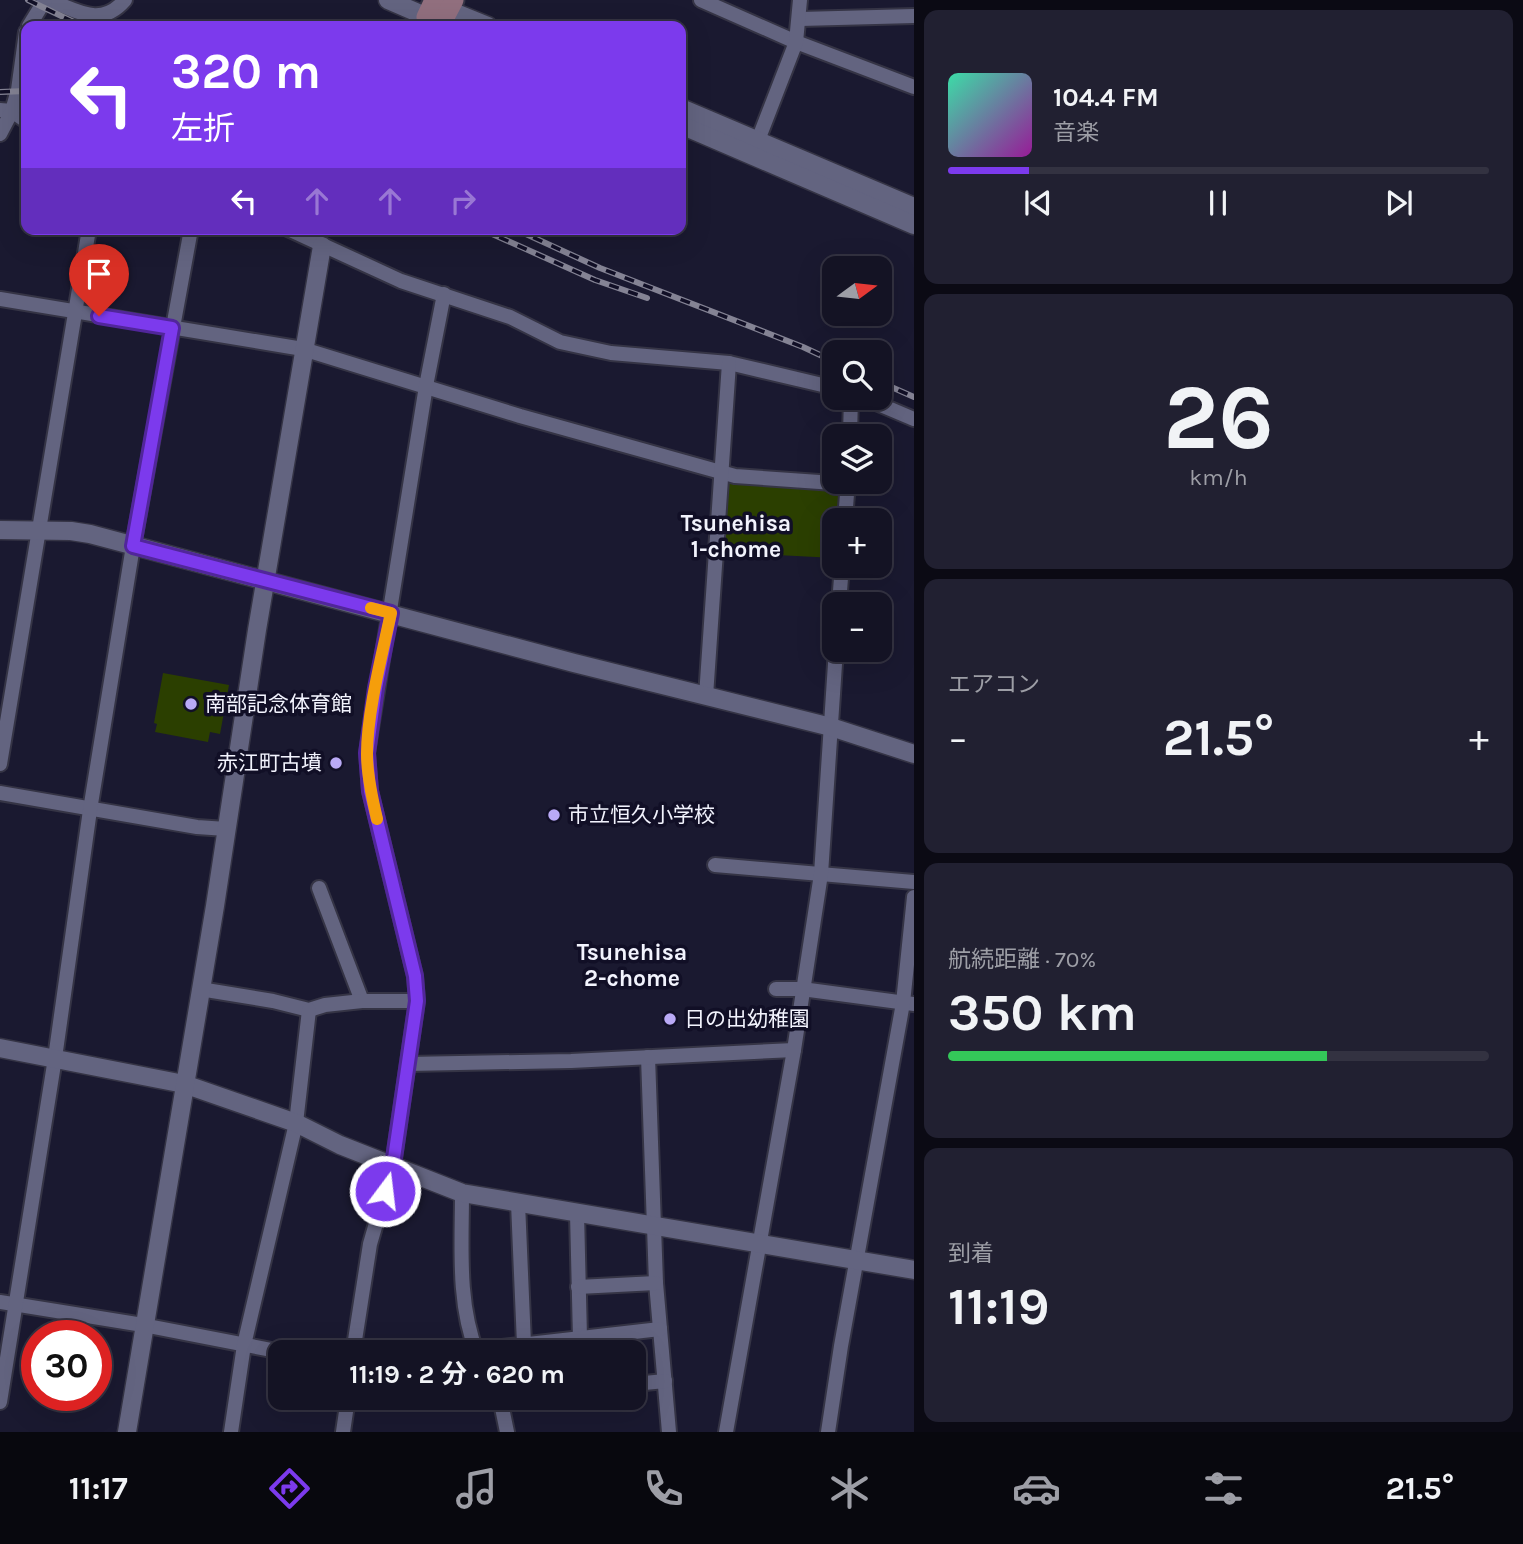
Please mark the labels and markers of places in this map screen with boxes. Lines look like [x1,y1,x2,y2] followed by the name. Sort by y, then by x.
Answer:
[69,244,129,316] pin
[205,692,352,716] place label: 南部記念体育館
[183,696,199,712] marker: 南部記念体育館
[217,751,322,775] place label: 赤江町古墳
[328,755,344,771] marker: 赤江町古墳
[568,803,715,827] place label: 市立恒久小学校
[546,807,562,823] marker: 市立恒久小学校
[684,1007,810,1031] place label: 日の出幼稚園
[662,1011,678,1027] marker: 日の出幼稚園

